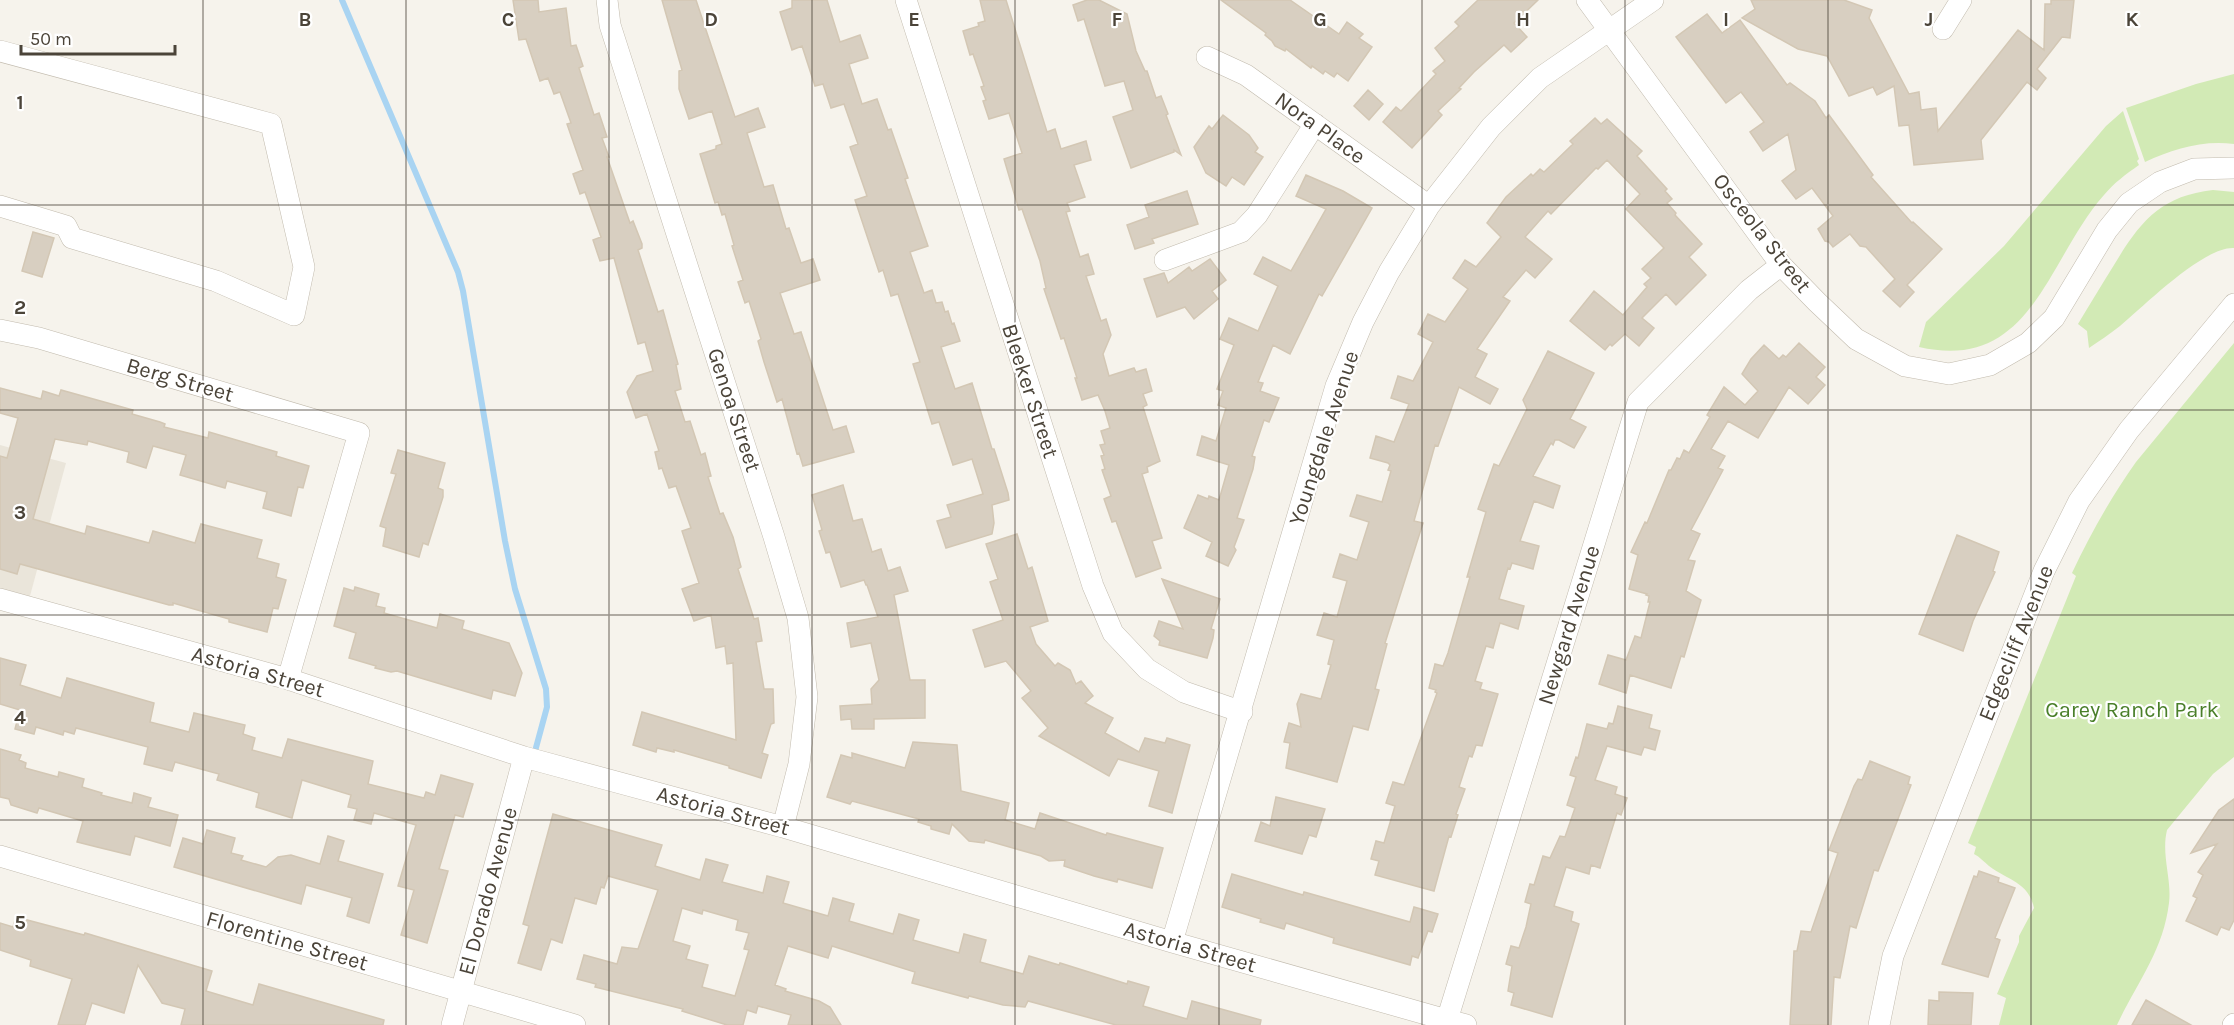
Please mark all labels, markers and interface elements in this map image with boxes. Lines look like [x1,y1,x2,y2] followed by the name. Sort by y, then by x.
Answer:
[299,8,311,31] text: B
[502,8,514,31] text: C
[704,8,718,31] text: D
[908,8,920,31] text: E
[1112,8,1123,31] text: F
[1313,8,1327,31] text: G
[1516,8,1530,31] text: H
[1723,8,1729,31] text: I
[1925,8,1933,31] text: J
[2125,8,2139,31] text: K
[21,18,176,56] scale bar
[30,28,72,50] text: 50 m
[1270,86,1370,170] street label: Nora Place
[16,91,24,114] text: 1
[1707,168,1817,298] street label: Osceola Street
[14,296,26,319] text: 2
[996,321,1064,461] street label: Bleeker Street
[702,345,766,475] street label: Genoa Street
[1284,347,1364,529] street label: Youngdale Avenue
[123,352,237,408] street label: Berg Street
[14,501,26,524] text: 3
[1532,542,1606,708] street label: Newgard Avenue
[1973,561,2059,725] street label: Edgecliff Avenue
[189,641,327,703] street label: Astoria Street
[2045,697,2219,723] park label: Carey Ranch Park
[14,706,26,729] text: 4
[654,781,792,841] street label: Astoria Street
[453,804,523,978] street label: El Dorado Avenue
[203,905,371,977] street label: Florentine Street
[14,911,26,934] text: 5
[1121,916,1259,978] street label: Astoria Street

